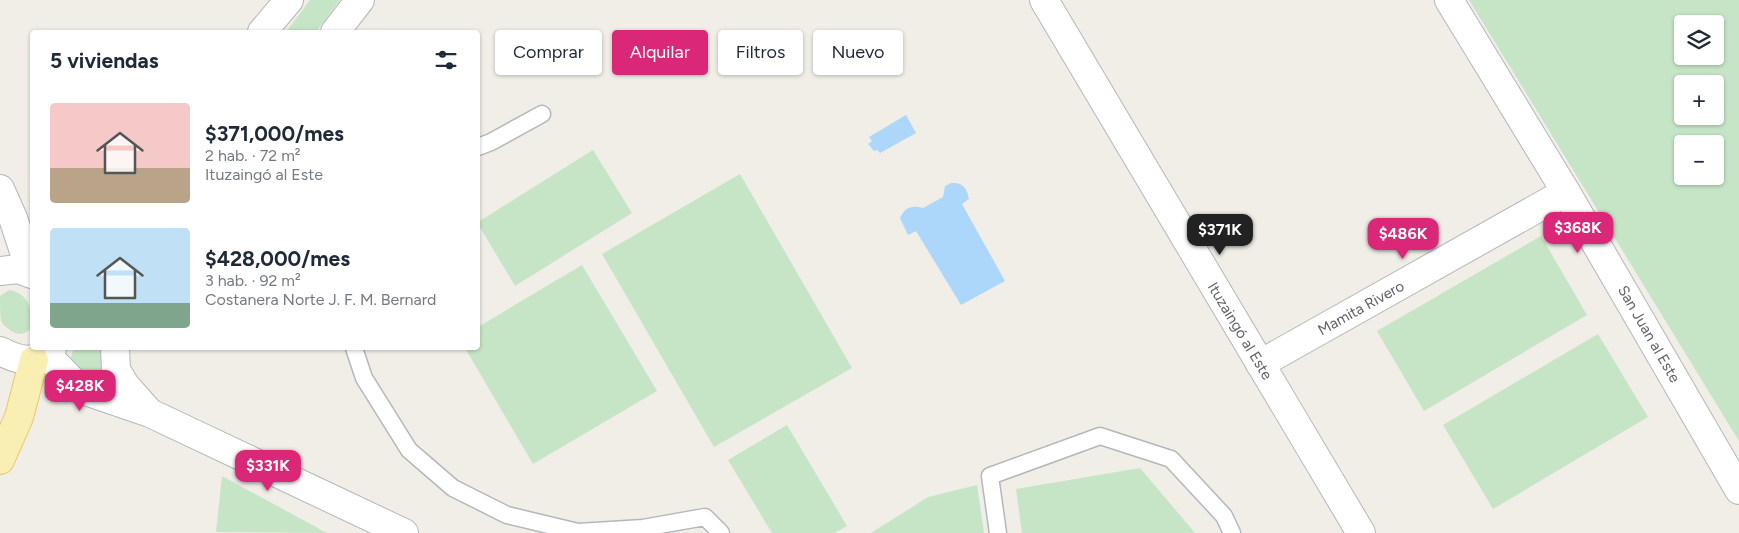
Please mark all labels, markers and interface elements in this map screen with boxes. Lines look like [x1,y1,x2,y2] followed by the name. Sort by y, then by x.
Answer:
[1674,15,1724,185] map controls
[1674,15,1724,65] button: layers
[495,30,602,75] chip: Comprar
[612,30,708,75] chip: Alquilar
[718,30,803,75] chip: Filtros
[813,30,903,75] chip: Nuevo
[432,46,460,74] icon: filters
[50,48,159,73] text: 5 viviendas
[1674,75,1724,125] button: +
[205,121,344,146] text: $371,000/mes
[90,123,150,183] icon: home
[1674,135,1724,185] button: −
[205,146,301,165] text: 2 hab. · 72 m²
[205,165,323,184] text: Ituzaingó al Este
[1543,212,1613,254] pin: $368K
[1185,214,1255,256] pin: $371K
[1368,218,1438,260] pin: $486K
[1554,218,1602,237] text: $368K
[1198,220,1242,239] text: $371K
[1379,224,1427,243] text: $486K
[205,246,350,271] text: $428,000/mes
[90,248,150,308] icon: home
[205,271,301,290] text: 3 hab. · 92 m²
[1315,277,1408,339] street label: Mamita Rivero
[1204,279,1276,383] street label: Ituzaingó al Este
[1614,282,1684,386] street label: San Juan al Este
[205,290,437,309] text: Costanera Norte J. F. M. Bernard
[45,370,115,412] pin: $428K
[56,376,104,395] text: $428K
[233,450,303,492] pin: $331K
[246,456,290,475] text: $331K

